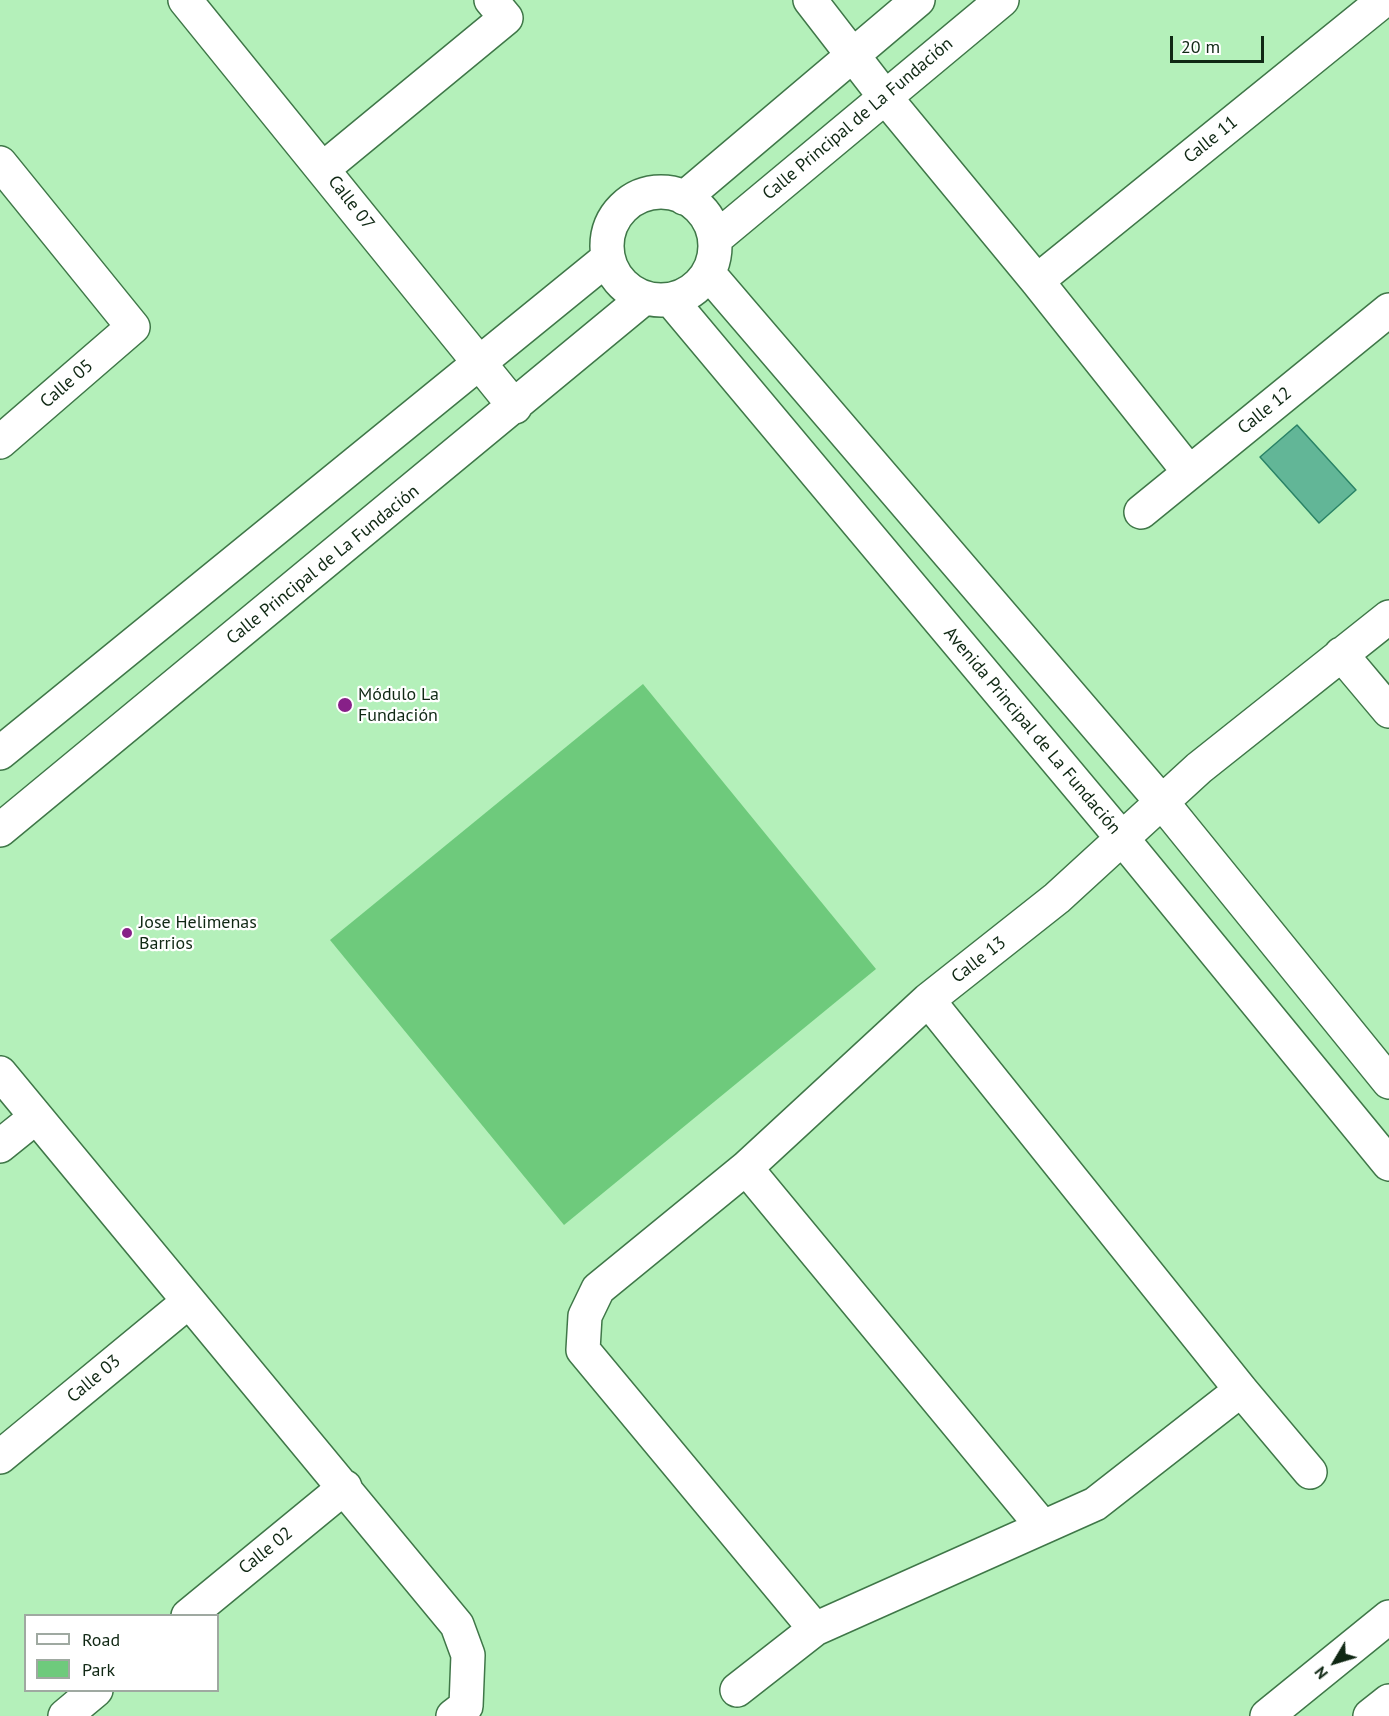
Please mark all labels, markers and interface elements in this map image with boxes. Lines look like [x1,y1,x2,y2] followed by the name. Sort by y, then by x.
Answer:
[1173,24,1268,62] scale bar
[759,33,957,205] street label: Calle Principal de La Fundación
[1181,35,1220,58] text: 20 m
[1180,112,1242,168] street label: Calle 11
[323,172,379,234] street label: Calle 07
[36,355,98,413] street label: Calle 05
[1234,383,1296,439] street label: Calle 12
[222,481,424,649] street label: Calle Principal de La Fundación
[939,623,1125,839] street label: Avenida Principal de La Fundación
[358,684,439,726] place label: Módulo La Fundación
[336,696,354,714] marker: Módulo La Fundación
[139,912,257,954] place label: Jose Helimenas Barrios
[120,926,134,940] marker: Jose Helimenas Barrios
[948,932,1010,988] street label: Calle 13
[63,1350,125,1408] street label: Calle 03
[235,1523,297,1579] street label: Calle 02
[24,1614,219,1692] legend
[82,1628,120,1651] text: Road
[1305,1632,1365,1692] north arrow
[82,1658,115,1681] text: Park
[1310,1663,1332,1683] text: N

